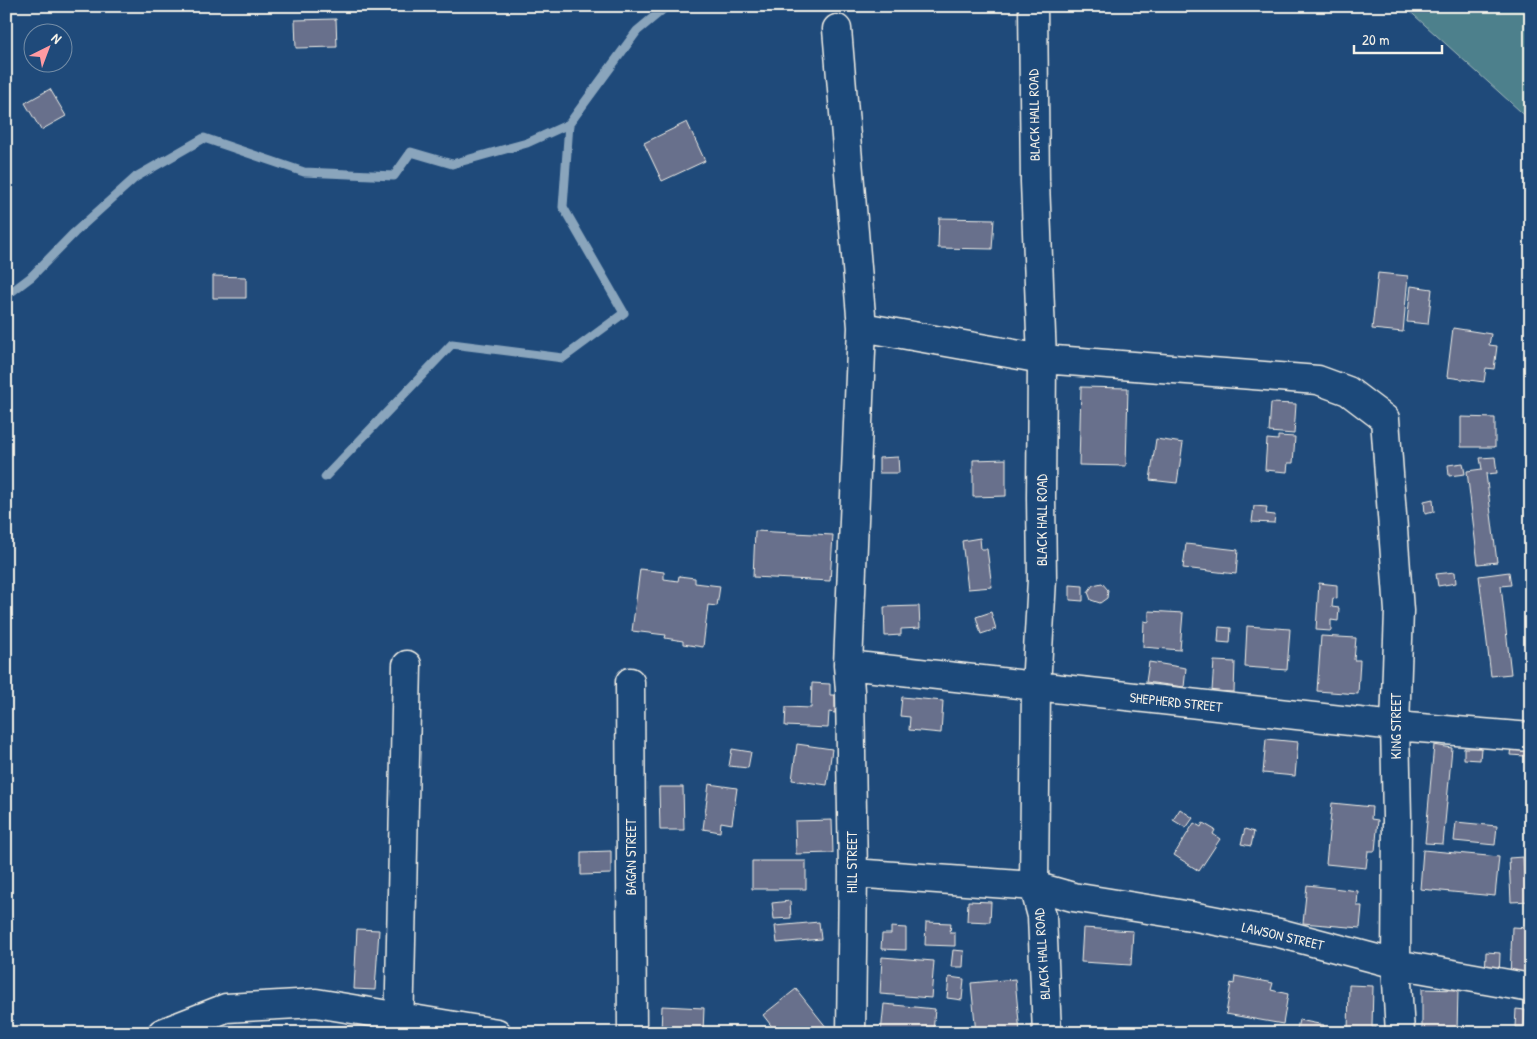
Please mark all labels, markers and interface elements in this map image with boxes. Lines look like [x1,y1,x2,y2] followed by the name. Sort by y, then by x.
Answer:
[22,22,72,72] north arrow
[1354,22,1442,54] scale bar
[48,28,67,48] text: N
[1362,29,1389,50] text: 20 m
[1023,69,1044,161] street label: BLACK HALL ROAD
[1032,474,1051,566] street label: BLACK HALL ROAD
[1129,687,1224,716] street label: SHEPHERD STREET
[1386,692,1405,759] street label: KING STREET
[621,818,640,895] street label: BAGAN STREET
[842,831,861,893] street label: HILL STREET
[1029,907,1054,1001] street label: BLACK HALL ROAD
[1240,917,1327,954] street label: LAWSON STREET

